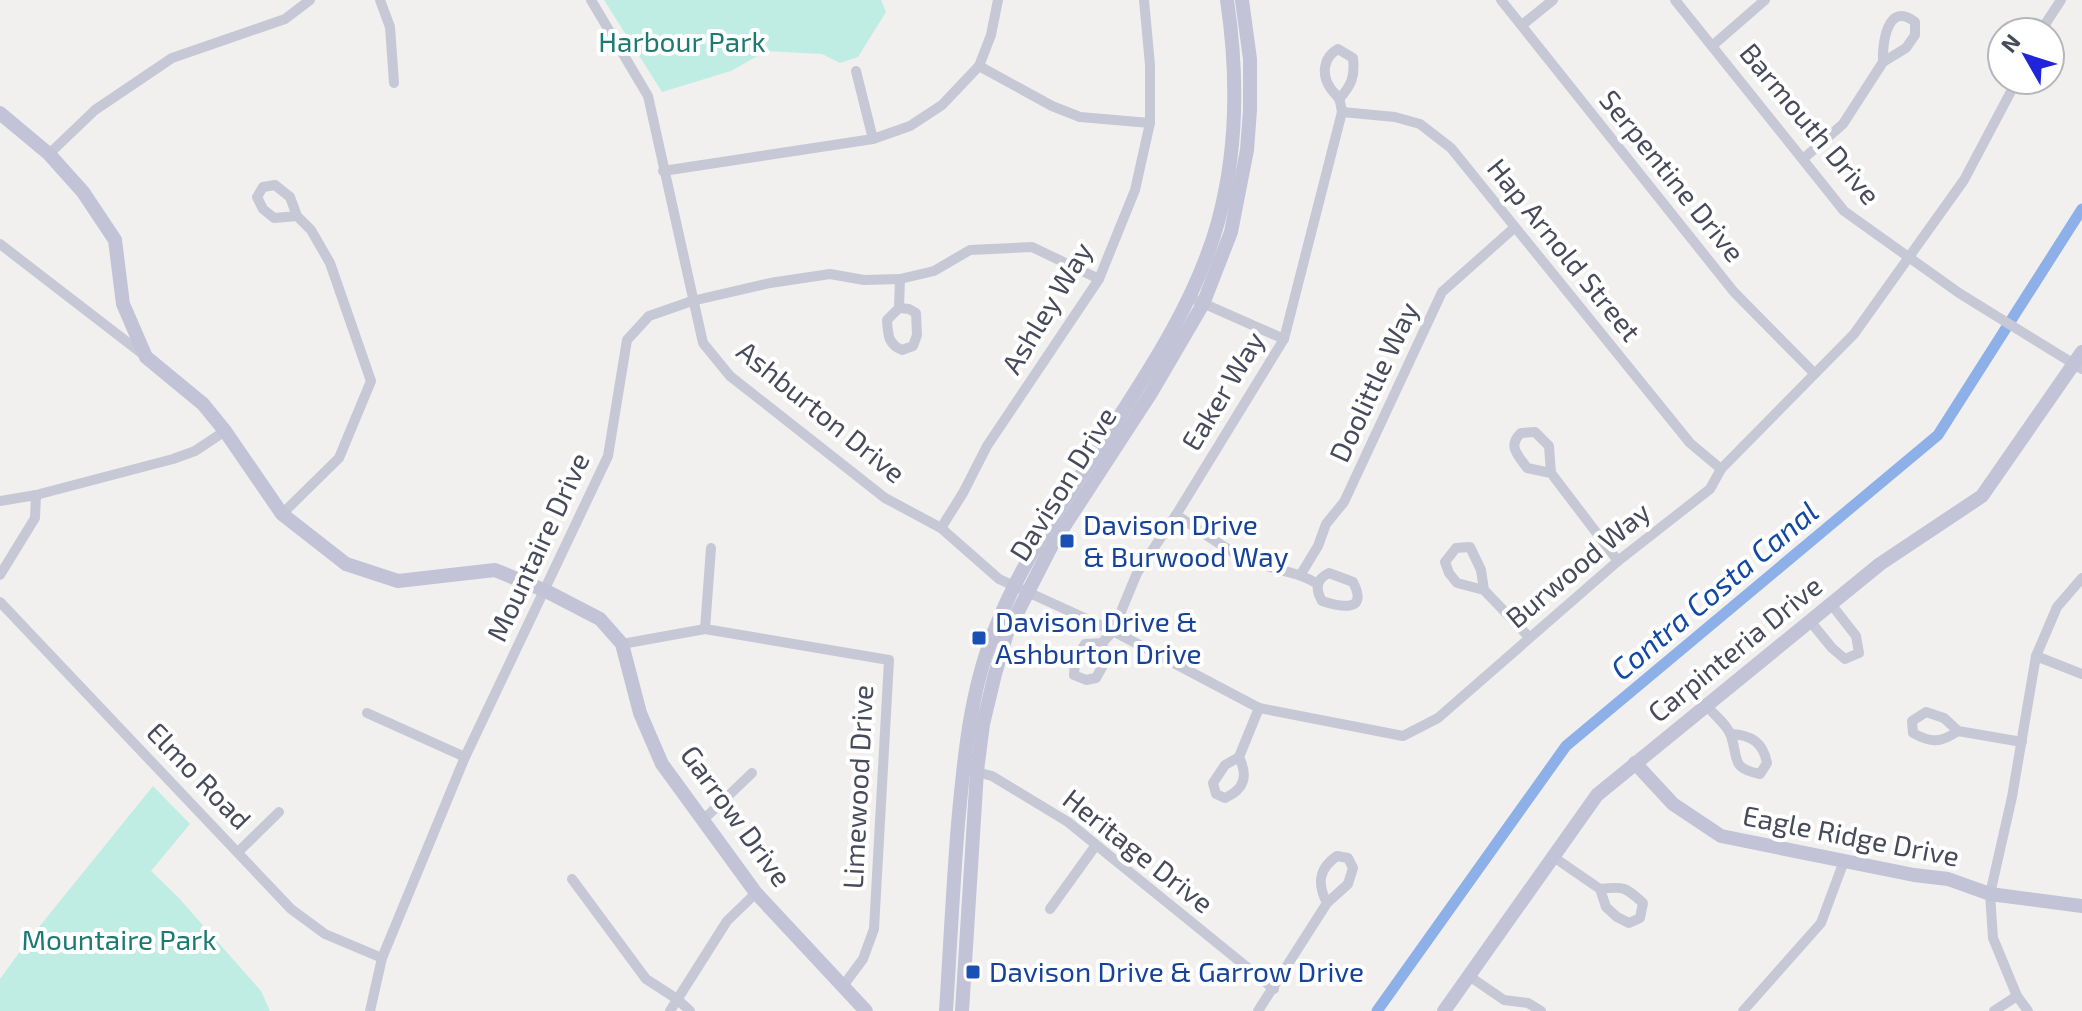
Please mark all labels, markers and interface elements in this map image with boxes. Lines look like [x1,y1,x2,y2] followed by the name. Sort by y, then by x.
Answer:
[1986,16,2066,96] north arrow
[598,24,766,58] park label: Harbour Park
[1995,28,2025,57] text: N
[1733,36,1888,211] street label: Barmouth Drive
[1593,83,1752,268] street label: Serpentine Drive
[1481,151,1649,348] street label: Hap Arnold Street
[994,235,1099,380] street label: Ashley Way
[1321,296,1425,467] street label: Doolittle Way
[1173,325,1271,456] street label: Eaker Way
[731,333,913,489] street label: Ashburton Drive
[1001,400,1123,567] street label: Davison Drive
[479,447,596,646] street label: Mountaire Drive
[1603,492,1825,687] water label: Contra Costa Canal
[1498,494,1656,634] street label: Burwood Way
[1083,507,1289,573] place label: Davison Drive & Burwood Way
[1058,532,1076,550] marker: Davison Drive & Burwood Way
[1641,568,1828,729] street label: Carpinteria Drive
[995,604,1202,670] place label: Davison Drive & Ashburton Drive
[970,629,988,647] marker: Davison Drive & Ashburton Drive
[835,684,879,890] street label: Limewood Drive
[141,715,259,836] street label: Elmo Road
[674,738,799,893] street label: Garrow Drive
[1057,781,1220,919] street label: Heritage Drive
[1740,797,1962,873] street label: Eagle Ridge Drive
[21,922,217,956] park label: Mountaire Park
[989,954,1364,988] place label: Davison Drive & Garrow Drive
[964,963,982,981] marker: Davison Drive & Garrow Drive

